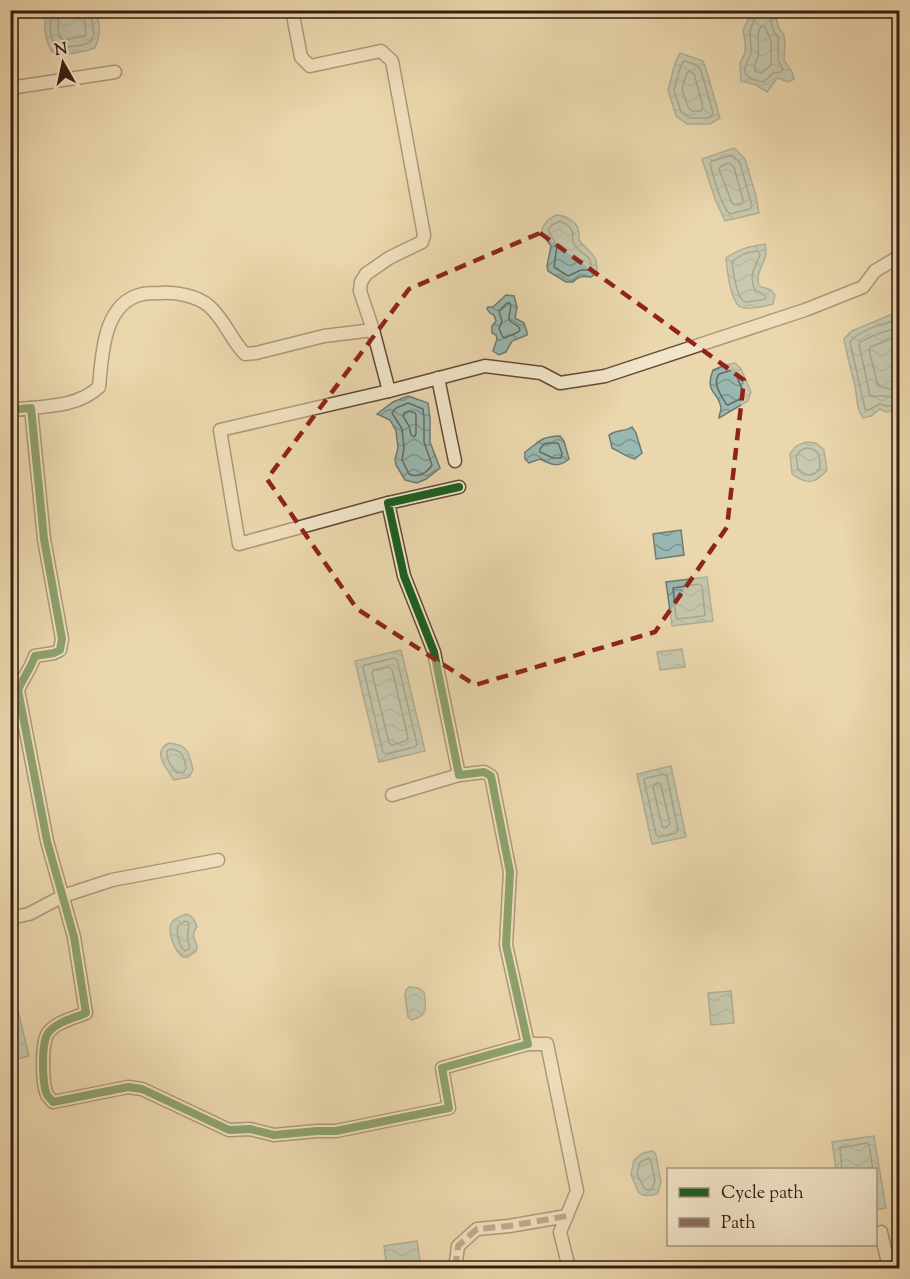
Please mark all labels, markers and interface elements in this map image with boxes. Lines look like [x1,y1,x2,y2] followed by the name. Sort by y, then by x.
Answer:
[33,33,93,93] north arrow
[53,38,69,63] text: N
[667,1168,877,1246] legend
[721,1181,804,1207] text: Cycle path
[721,1211,756,1237] text: Path

